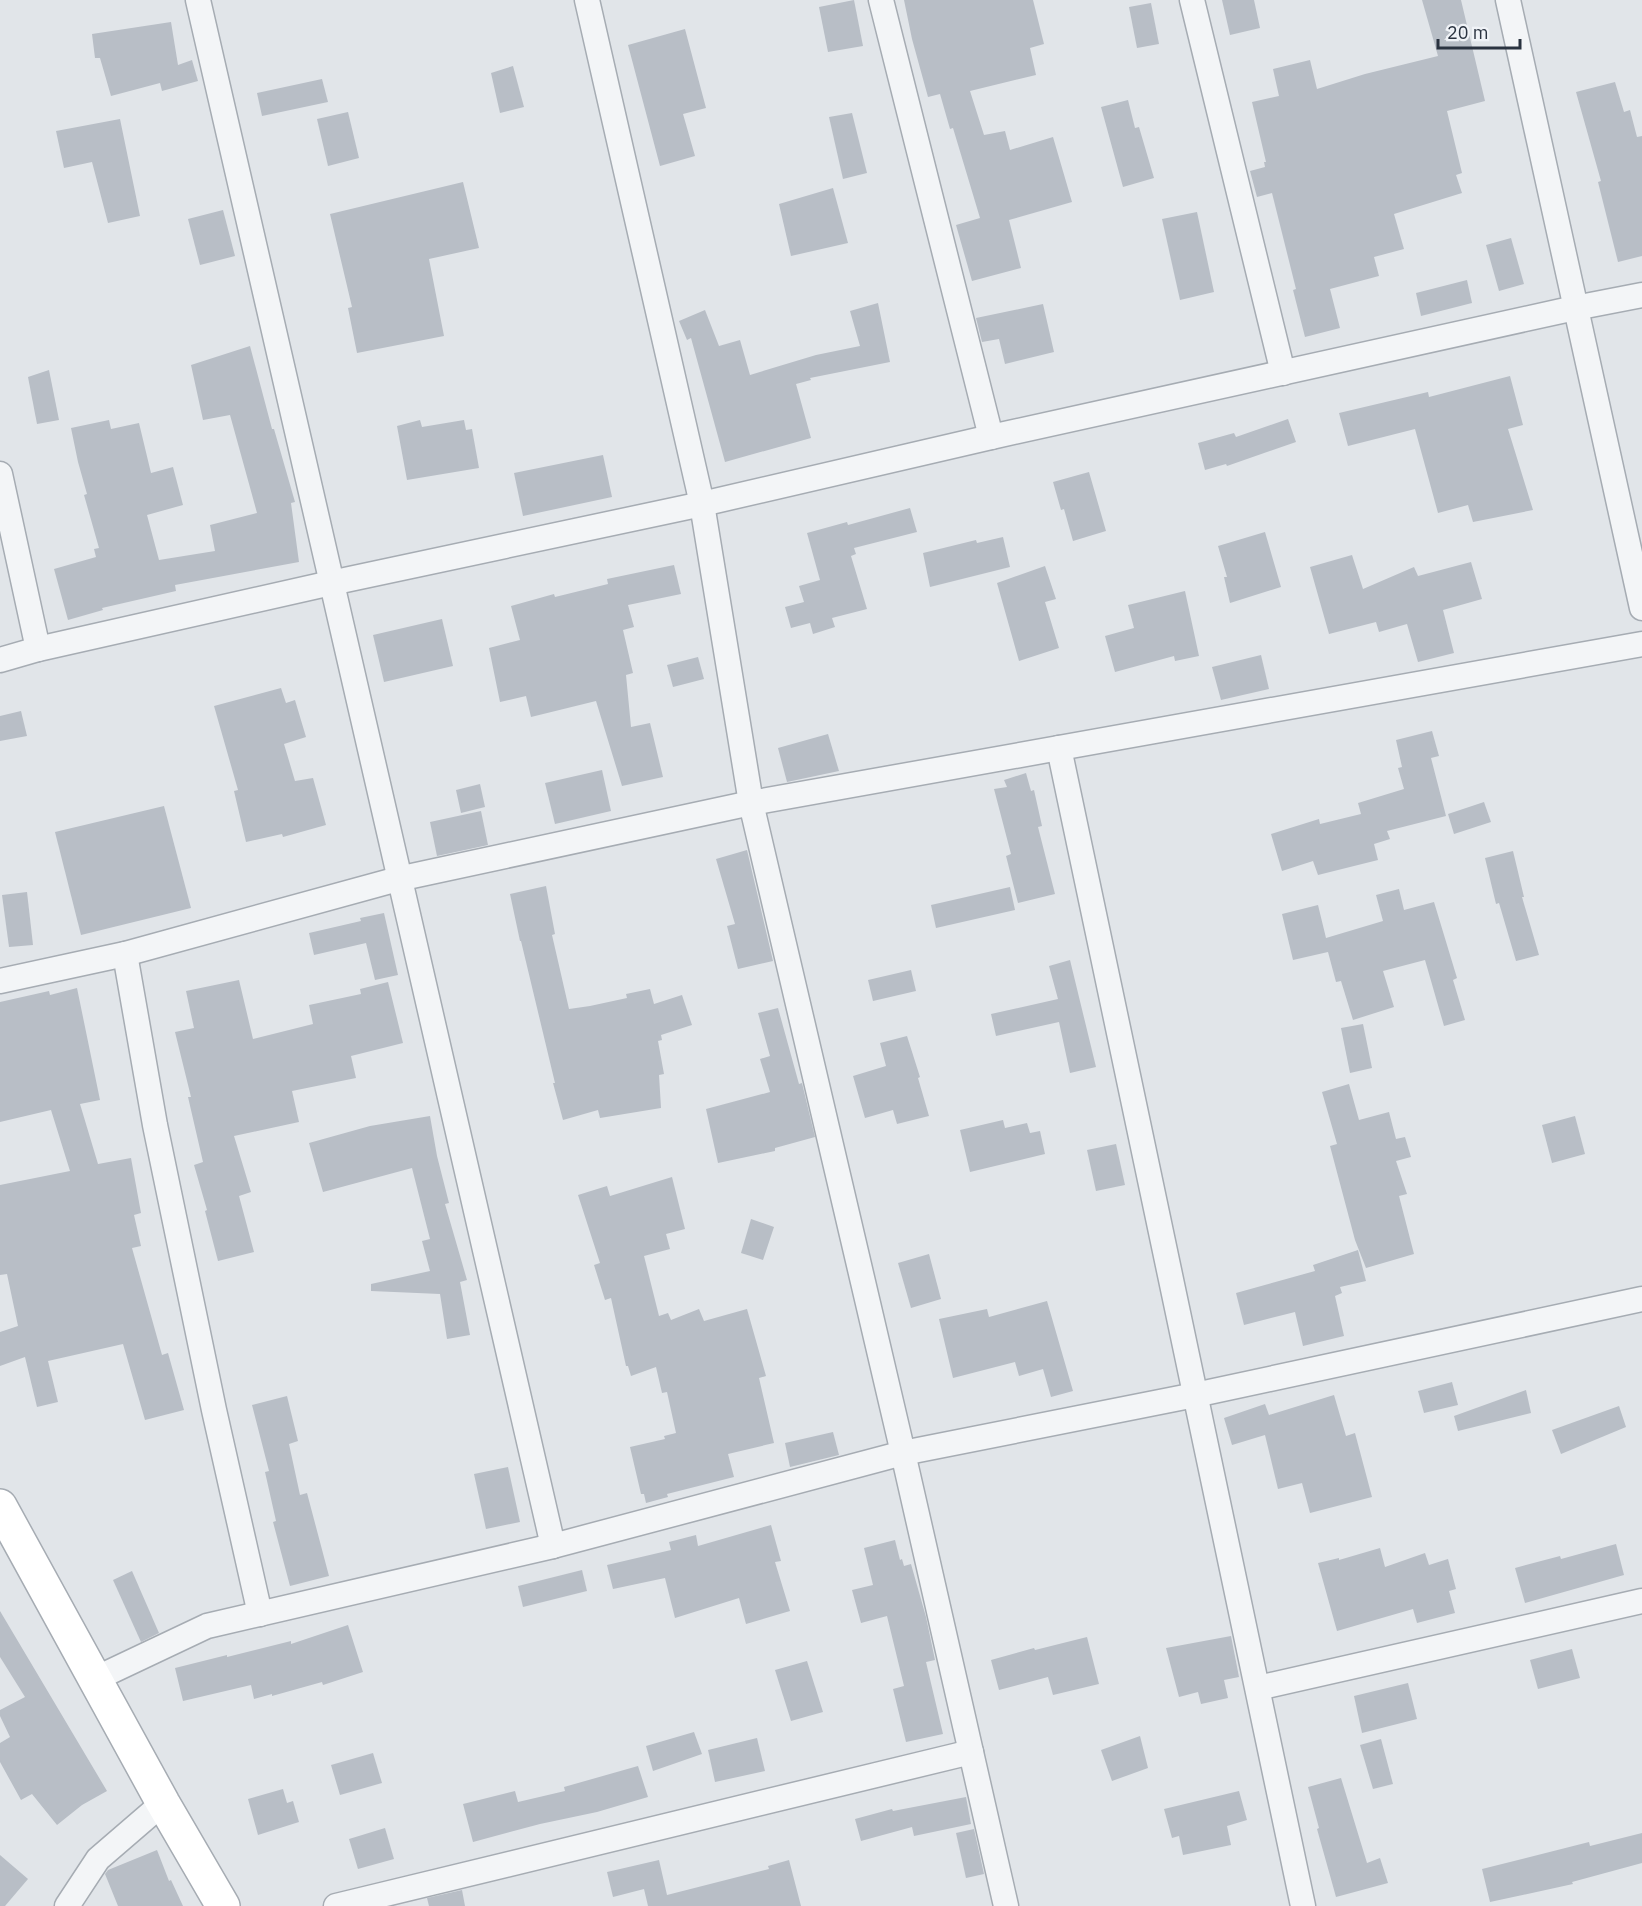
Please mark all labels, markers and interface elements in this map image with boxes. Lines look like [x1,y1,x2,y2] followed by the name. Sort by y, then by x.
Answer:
[1438,12,1520,50] scale bar
[1447,21,1489,44] text: 20 m

